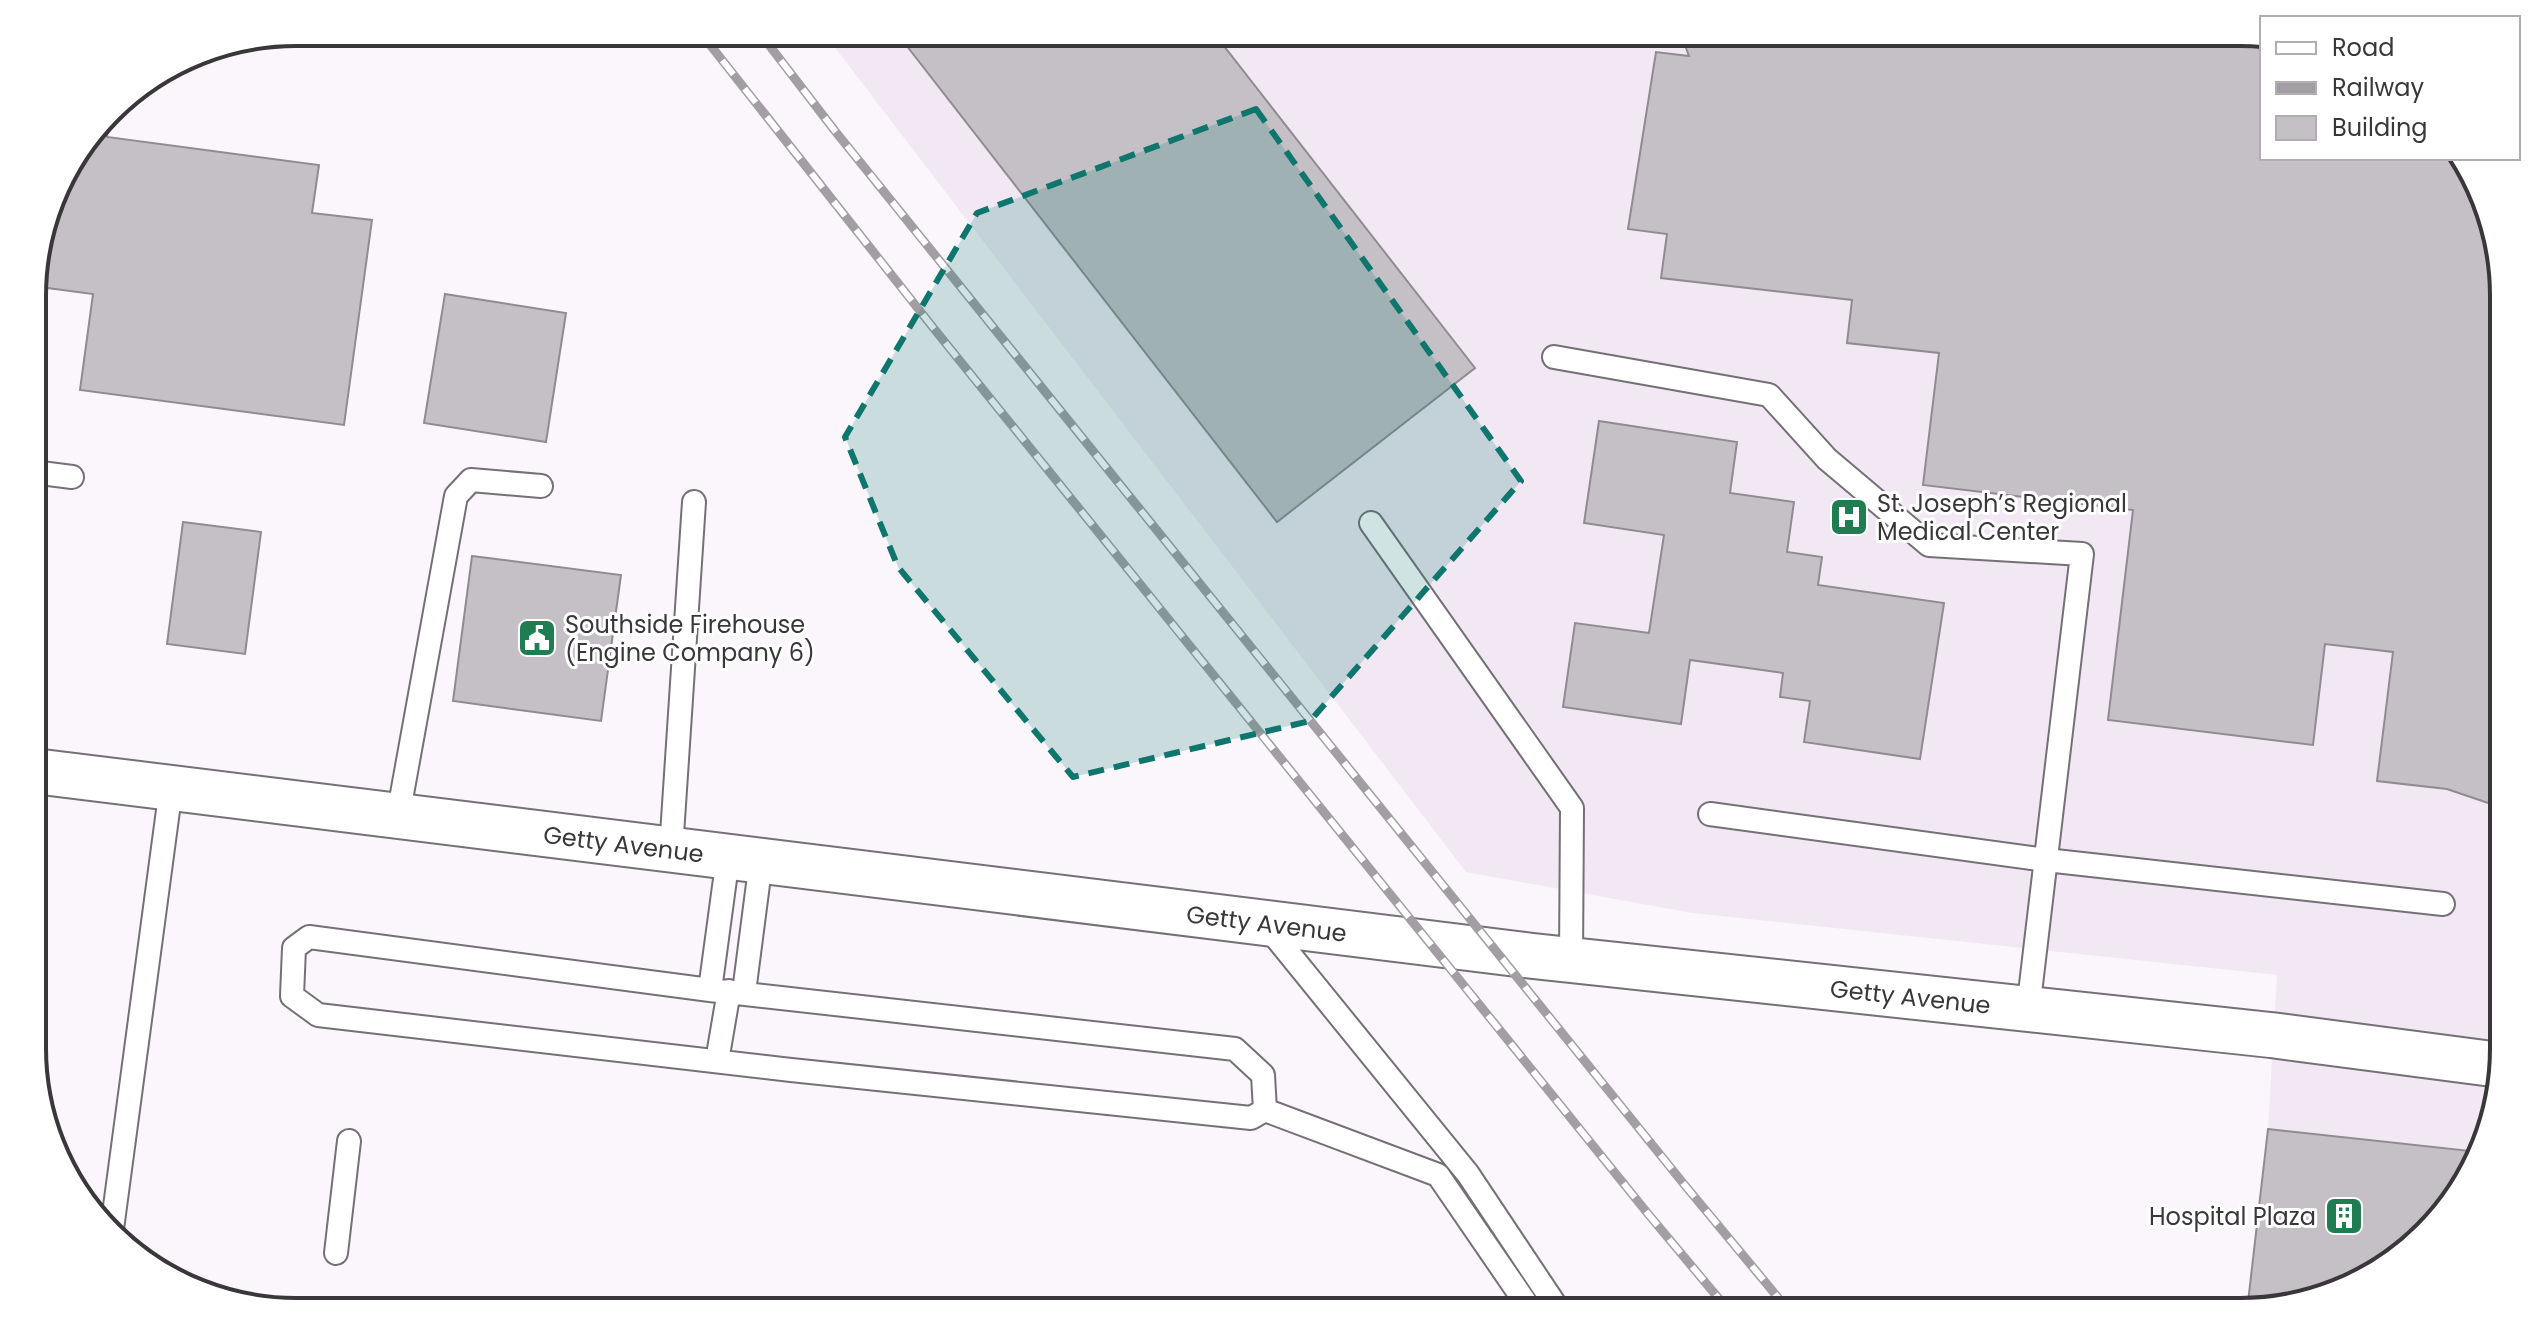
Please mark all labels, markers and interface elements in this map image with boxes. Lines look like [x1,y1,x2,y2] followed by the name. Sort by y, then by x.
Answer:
[2260,16,2520,160] legend
[2332,31,2394,64] text: Road
[2332,71,2425,104] text: Railway
[2332,111,2428,144] text: Building
[1877,487,2127,548] place label: St. Joseph’s Regional Medical Center
[1828,496,1870,538] hospital icon: St. Joseph’s Regional Medical Center
[565,608,815,669] place label: Southside Firehouse (Engine Company 6)
[516,617,558,659] public building icon: Southside Firehouse (Engine Company 6)
[542,818,706,870] street label: Getty Avenue
[1185,897,1349,949] street label: Getty Avenue
[1829,971,1992,1021] street label: Getty Avenue
[2323,1195,2365,1237] building icon: Hospital Plaza
[2149,1200,2316,1233] place label: Hospital Plaza

